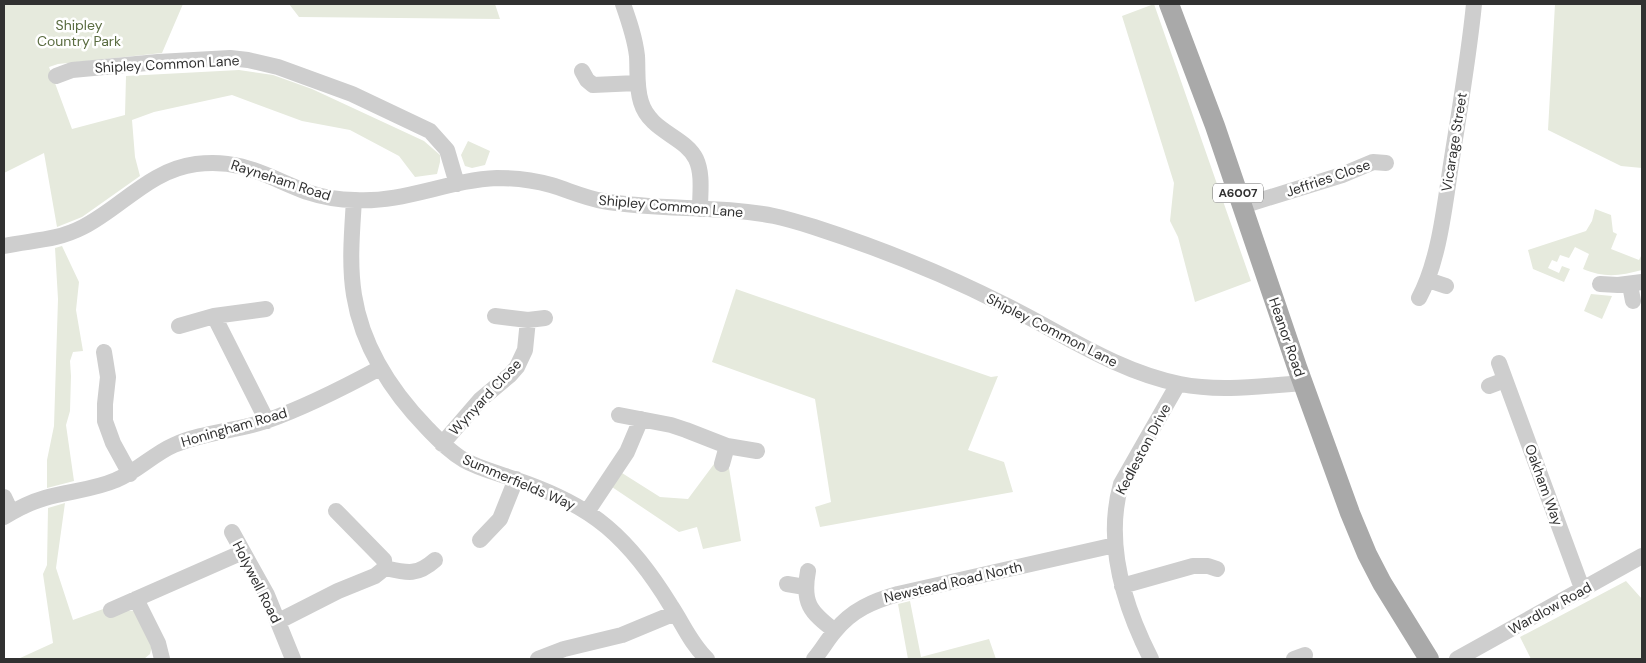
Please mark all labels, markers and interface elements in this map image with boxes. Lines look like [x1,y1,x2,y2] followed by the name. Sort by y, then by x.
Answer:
[37,16,121,50] park label: Shipley Country Park
[94,51,240,77] street label: Shipley Common Lane
[1437,91,1471,193] street label: Vicarage Street
[229,155,333,205] street label: Rayneham Road
[1283,155,1373,201] street label: Jeffries Close
[1213,184,1263,202] road number: A6007
[598,191,744,221] street label: Shipley Common Lane
[983,289,1121,371] street label: Shipley Common Lane
[1265,295,1309,379] street label: Heanor Road
[445,355,525,439] street label: Wynyard Close
[1111,400,1175,498] street label: Kedleston Drive
[179,403,289,451] street label: Honingham Road
[1521,442,1567,528] street label: Oakham Way
[460,450,578,514] street label: Summerfields Way
[229,538,285,626] street label: Holywell Road
[882,557,1024,607] street label: Newstead Road North
[1505,578,1595,638] street label: Wardlow Road

